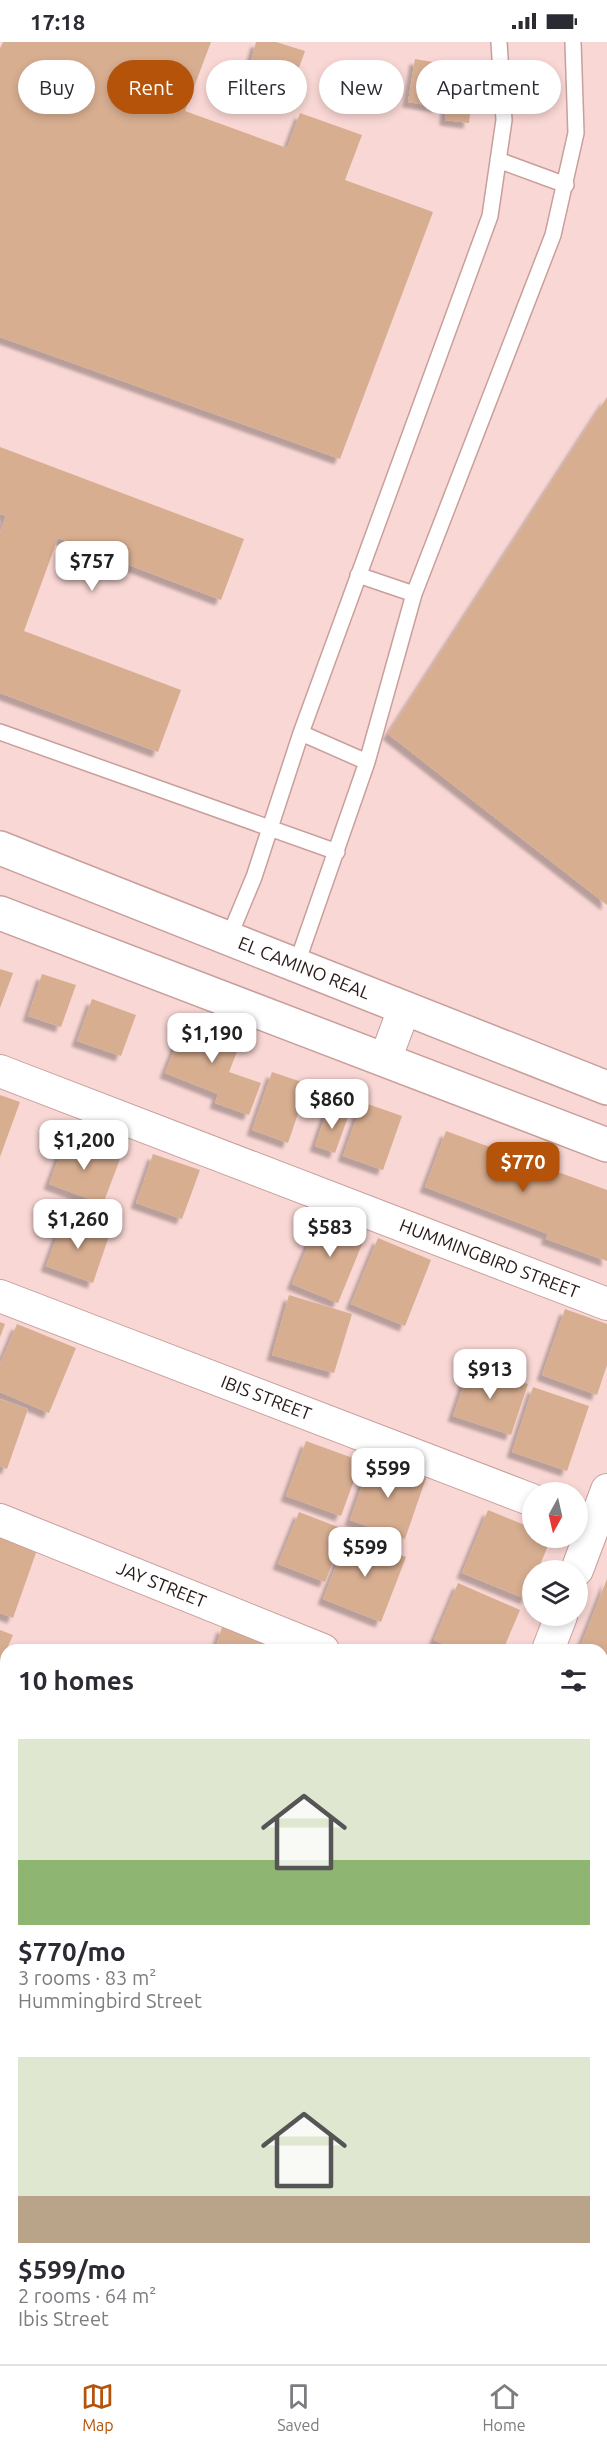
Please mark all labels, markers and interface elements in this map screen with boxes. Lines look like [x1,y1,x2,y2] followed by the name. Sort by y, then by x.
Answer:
[30,9,85,34] text: 17:18
[18,60,95,114] chip: Buy
[107,60,194,114] chip: Rent
[206,60,307,114] chip: Filters
[319,60,404,114] chip: New
[416,60,561,114] chip: Apartment
[56,541,128,592] pin: $757
[69,549,115,572] text: $757
[236,932,373,1003] street label: EL CAMINO REAL
[163,1013,261,1064] pin: $1,190
[181,1021,243,1044] text: $1,190
[296,1079,368,1130] pin: $860
[309,1087,355,1110] text: $860
[35,1120,133,1171] pin: $1,200
[53,1128,115,1151] text: $1,200
[487,1142,559,1193] pin: $770
[500,1150,546,1173] text: $770
[29,1199,127,1250] pin: $1,260
[47,1207,109,1230] text: $1,260
[294,1207,366,1258] pin: $583
[397,1214,582,1301] street label: HUMMINGBIRD STREET
[307,1215,353,1238] text: $583
[454,1349,526,1400] pin: $913
[467,1357,513,1380] text: $913
[218,1371,314,1423] street label: IBIS STREET
[352,1448,424,1499] pin: $599
[365,1456,411,1479] text: $599
[522,1482,588,1548] north arrow
[522,1482,588,1626] map controls
[329,1527,401,1578] pin: $599
[342,1535,388,1558] text: $599
[114,1557,209,1611] street label: JAY STREET
[522,1560,588,1626] button: layers
[557,1664,590,1697] icon: filters
[18,1666,134,1695] text: 10 homes
[250,1778,358,1886] icon: home
[18,1937,126,1966] text: $770/mo
[18,1966,156,1989] text: 3 rooms · 83 m²
[18,1989,202,2012] text: Hummingbird Street
[250,2096,358,2204] icon: home
[18,2255,126,2284] text: $599/mo
[18,2284,156,2307] text: 2 rooms · 64 m²
[18,2307,109,2330] text: Ibis Street
[81,2380,114,2434] tab: Map
[277,2380,320,2434] tab: Saved
[482,2380,526,2434] tab: Home

